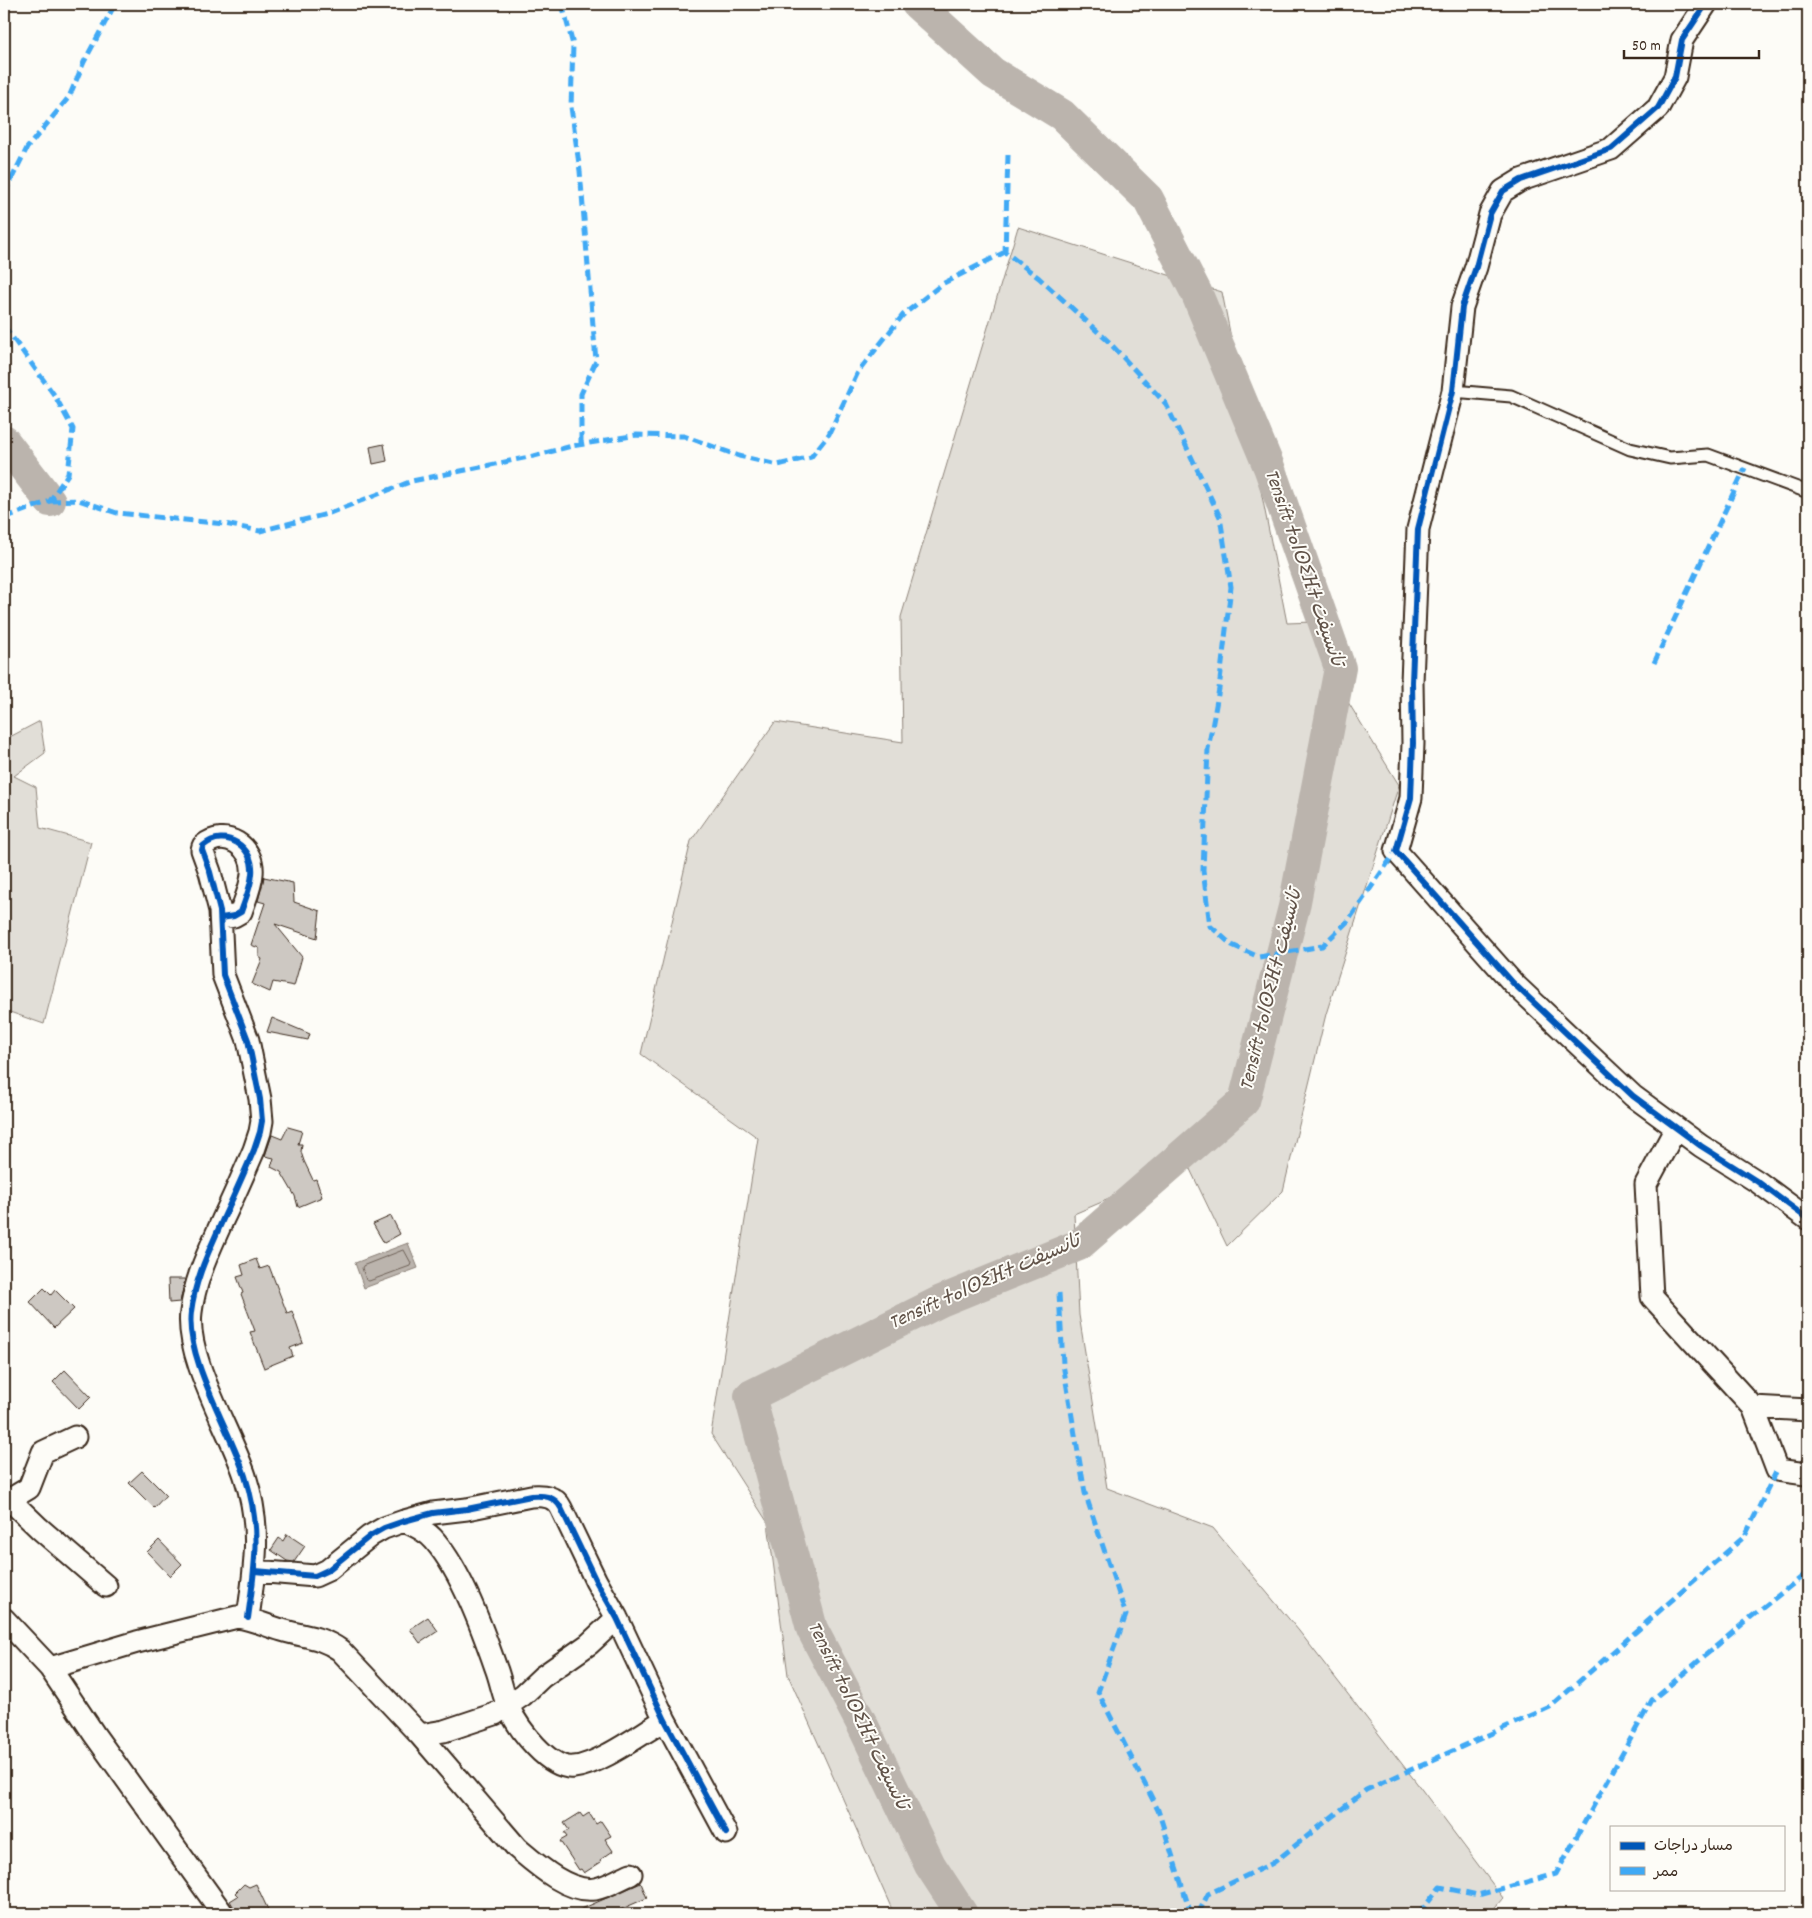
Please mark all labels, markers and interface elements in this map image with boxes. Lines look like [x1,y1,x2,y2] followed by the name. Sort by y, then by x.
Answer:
[1624,28,1760,60] scale bar
[1632,36,1661,58] text: 50 m
[1256,466,1351,673] water label: Tensift ⵜⴰⵏⵙⵉⴼⵜ تانسيفت
[1233,883,1311,1094] water label: Tensift ⵜⴰⵏⵙⵉⴼⵜ تانسيفت
[885,1227,1088,1338] water label: Tensift ⵜⴰⵏⵙⵉⴼⵜ تانسيفت
[799,1617,916,1818] water label: Tensift ⵜⴰⵏⵙⵉⴼⵜ تانسيفت
[1610,1826,1784,1890] legend
[1654,1836,1733,1858] text: مسار دراجات
[1652,1862,1678,1884] text: ممر

